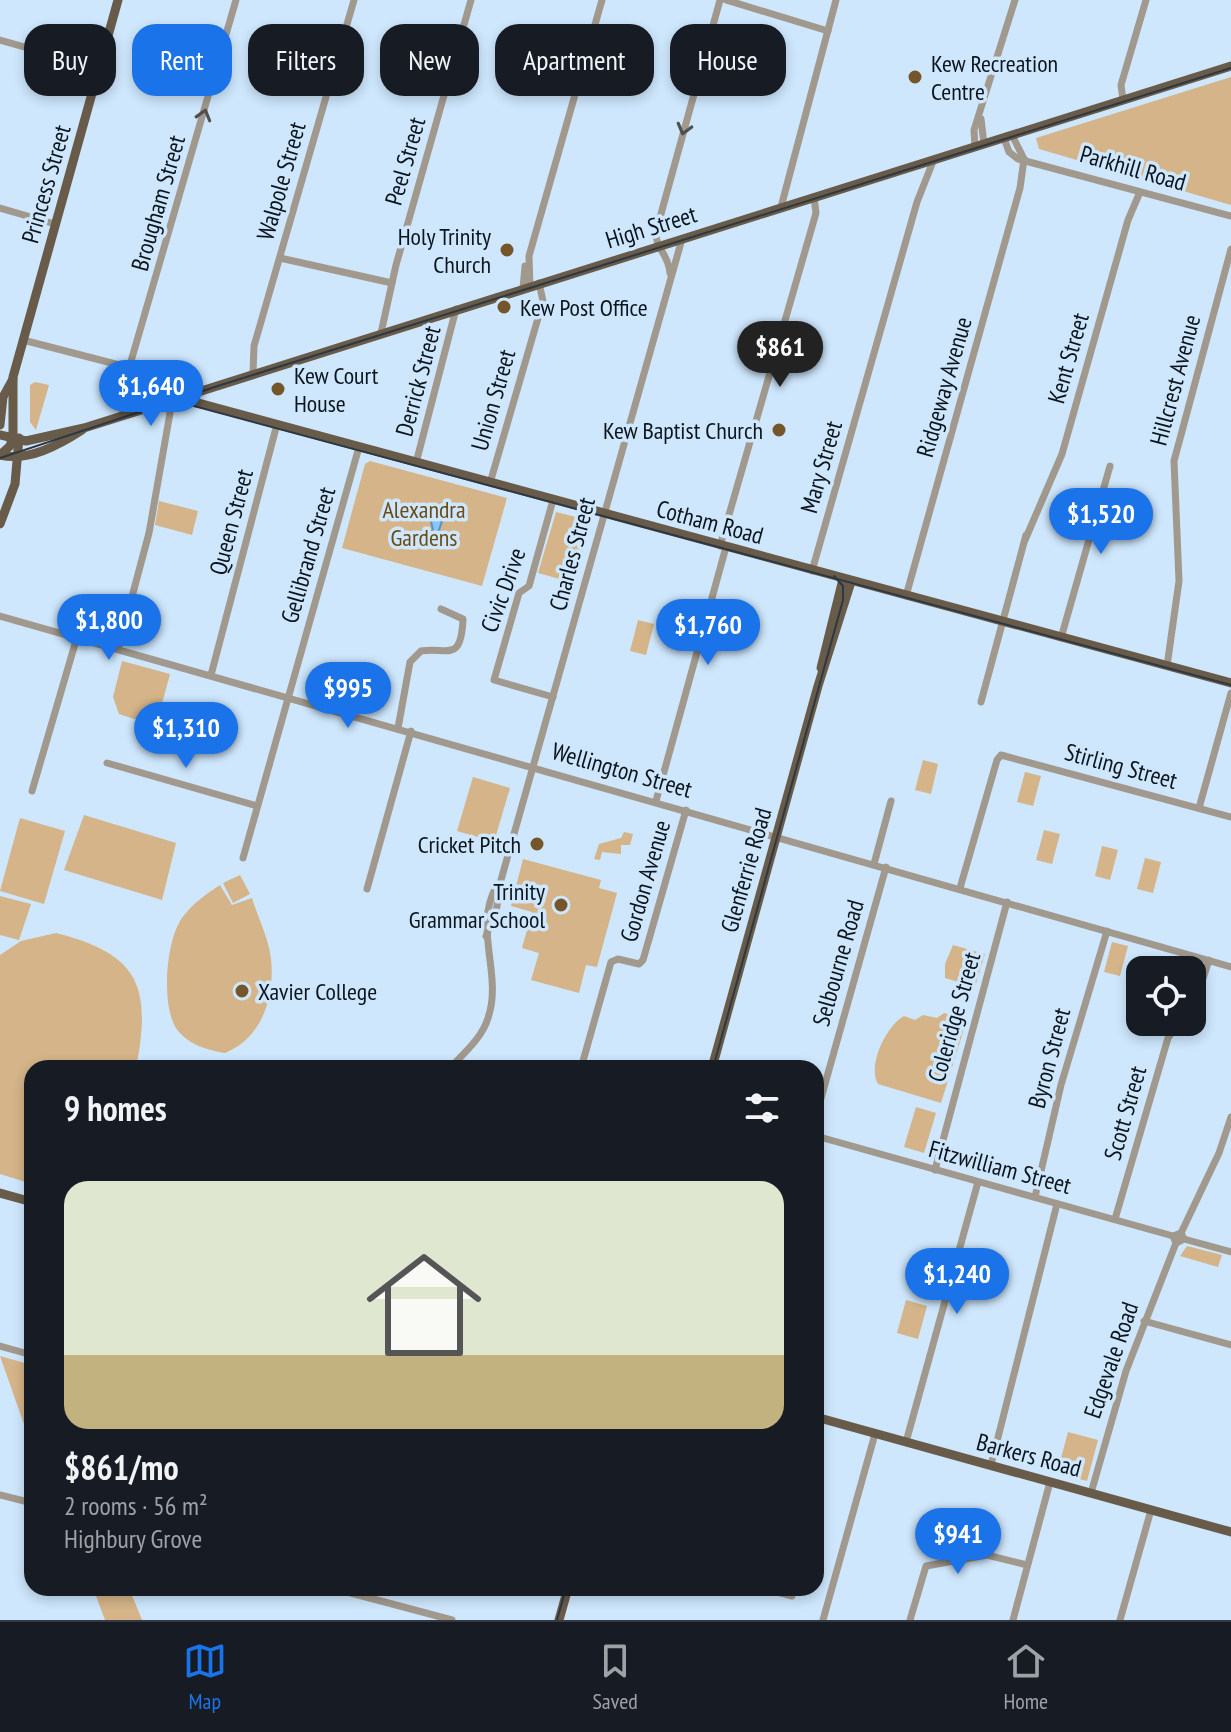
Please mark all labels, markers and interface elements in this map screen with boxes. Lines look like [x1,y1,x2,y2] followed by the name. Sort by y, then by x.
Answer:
[24,24,116,96] chip: Buy
[132,24,232,96] chip: Rent
[248,24,364,96] chip: Filters
[380,24,479,96] chip: New
[495,24,654,96] chip: Apartment
[670,24,786,96] chip: House
[931,48,1058,107] place label: Kew Recreation Centre
[906,68,924,86] marker: Kew Recreation Centre
[195,108,211,122] one-way arrow
[378,113,432,209] street label: Peel Street
[249,118,313,244] street label: Walpole Street
[14,121,78,247] street label: Princess Street
[677,122,694,136] one-way arrow
[124,131,192,274] street label: Brougham Street
[1077,138,1189,198] street label: Parkhill Road
[602,198,701,256] street label: High Street
[398,221,491,280] place label: Holy Trinity Church
[498,241,516,259] marker: Holy Trinity Church
[520,292,648,323] place label: Kew Post Office
[495,298,513,316] marker: Kew Post Office
[1040,309,1096,407] street label: Kent Street
[1143,311,1207,449] street label: Hillcrest Avenue
[909,313,979,461] street label: Ridgeway Avenue
[733,321,827,389] pin: $861
[388,322,448,440] street label: Derrick Street
[755,330,805,363] text: $861
[464,345,522,454] street label: Union Street
[86,360,216,428] pin: $1,640
[294,360,379,419] place label: Kew Court House
[117,369,185,402] text: $1,640
[269,380,287,398] marker: Kew Court House
[603,415,763,446] place label: Kew Baptist Church
[793,417,849,517] street label: Mary Street
[770,421,788,439] marker: Kew Baptist Church
[202,465,260,578] street label: Queen Street
[274,483,342,627] street label: Gellibrand Street
[1036,488,1166,556] pin: $1,520
[653,493,767,551] street label: Cotham Road
[382,494,466,553] park label: Alexandra Gardens
[542,494,602,614] street label: Charles Street
[1067,497,1135,530] text: $1,520
[473,544,533,636] street label: Civic Drive
[44,594,174,662] pin: $1,800
[643,599,773,667] pin: $1,760
[75,603,143,636] text: $1,800
[674,608,742,641] text: $1,760
[301,662,395,730] pin: $995
[323,671,373,704] text: $995
[121,702,251,770] pin: $1,310
[152,711,220,744] text: $1,310
[548,735,696,805] street label: Wellington Street
[1061,736,1181,796] street label: Stirling Street
[713,804,779,936] street label: Glenferrie Road
[613,817,677,945] street label: Gordon Avenue
[418,829,521,860] place label: Cricket Pitch
[528,835,546,853] marker: Cricket Pitch
[409,876,545,935] place label: Trinity Grammar School
[552,896,570,914] marker: Trinity Grammar School
[805,896,871,1030] street label: Selbourne Road
[921,948,987,1085] street label: Coleridge Street
[1126,956,1206,1036] map controls
[1126,956,1206,1036] button: locate
[258,976,377,1007] place label: Xavier College
[233,982,251,1000] marker: Xavier College
[1021,1004,1077,1112] street label: Byron Street
[1097,1062,1153,1164] street label: Scott Street
[64,1086,167,1130] text: 9 homes
[740,1086,784,1130] icon: filters
[925,1133,1075,1201] street label: Fitzwilliam Street
[352,1233,496,1377] icon: home
[892,1248,1022,1316] pin: $1,240
[923,1257,991,1290] text: $1,240
[1077,1298,1145,1422] street label: Edgevale Road
[973,1426,1085,1484] street label: Barkers Road
[64,1445,179,1489] text: $861/mo
[64,1489,208,1522] text: 2 rooms · 56 m²
[911,1508,1005,1576] pin: $941
[933,1517,983,1550] text: $941
[64,1522,202,1555] text: Highbury Grove
[183,1639,227,1715] tab: Map
[592,1639,638,1715] tab: Saved
[1003,1639,1048,1715] tab: Home

